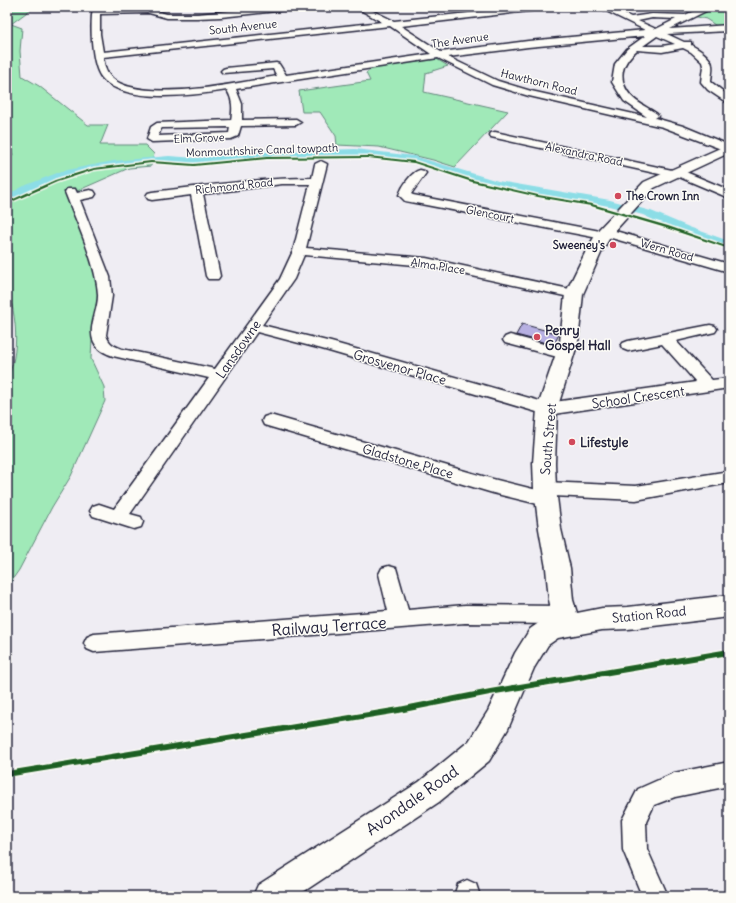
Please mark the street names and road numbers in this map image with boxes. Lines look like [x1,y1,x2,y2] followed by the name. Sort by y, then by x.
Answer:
[208,16,278,38] street label: South Avenue
[431,29,490,51] street label: The Avenue
[499,66,579,98] street label: Hawthorn Road
[173,130,225,146] street label: Elm Grove
[544,139,625,169] street label: Alexandra Road
[186,140,338,160] street label: Monmouthshire Canal towpath
[194,175,274,197] street label: Richmond Road
[465,202,516,226] street label: Glencourt
[639,236,696,264] street label: Wern Road
[410,255,466,277] street label: Alma Place
[212,317,265,382] street label: Lansdowne
[351,346,448,389] street label: Grosvenor Place
[591,382,686,412] street label: School Crescent
[537,402,560,476] street label: South Street
[360,440,455,483] street label: Gladstone Place
[611,602,687,627] street label: Station Road
[271,612,387,640] street label: Railway Terrace
[362,761,462,839] street label: Avondale Road

